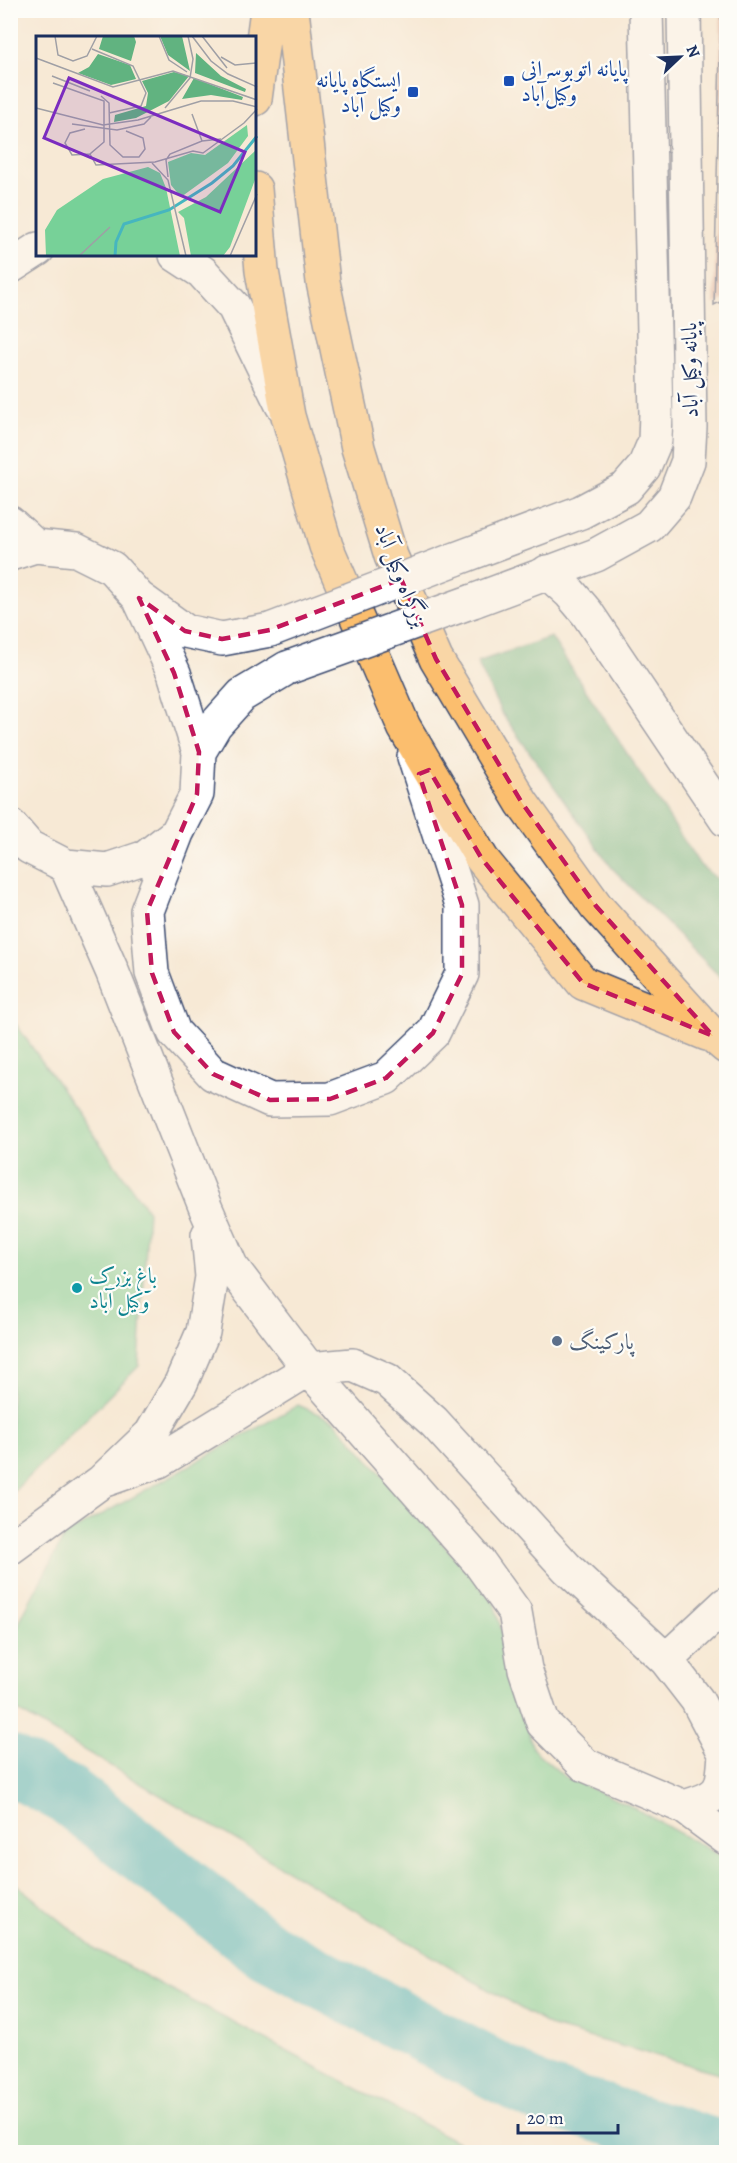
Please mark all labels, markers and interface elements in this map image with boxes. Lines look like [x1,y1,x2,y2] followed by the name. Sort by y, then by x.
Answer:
[650,27,710,87] north arrow
[36,36,256,256] inset map
[680,42,705,62] text: N
[521,54,629,109] place label: پایانه اتوبوسرانی وکیل‌آباد
[316,65,401,120] place label: ایستگاه پایانه وکیل آباد
[502,74,516,88] marker: پایانه اتوبوسرانی وکیل‌آباد
[406,85,420,99] marker: ایستگاه پایانه وکیل آباد
[674,320,707,418] street label: پایانه وکیل آباد
[368,519,435,632] street label: بزرگراه وکیل آباد
[89,1261,157,1316] place label: باغ بزرک وکیل آباد
[70,1281,84,1295] marker: باغ بزرک وکیل آباد
[569,1327,636,1358] place label: پارکینگ
[550,1334,564,1348] marker: پارکینگ
[518,2097,618,2135] scale bar
[527,2106,564,2130] text: 20 m

